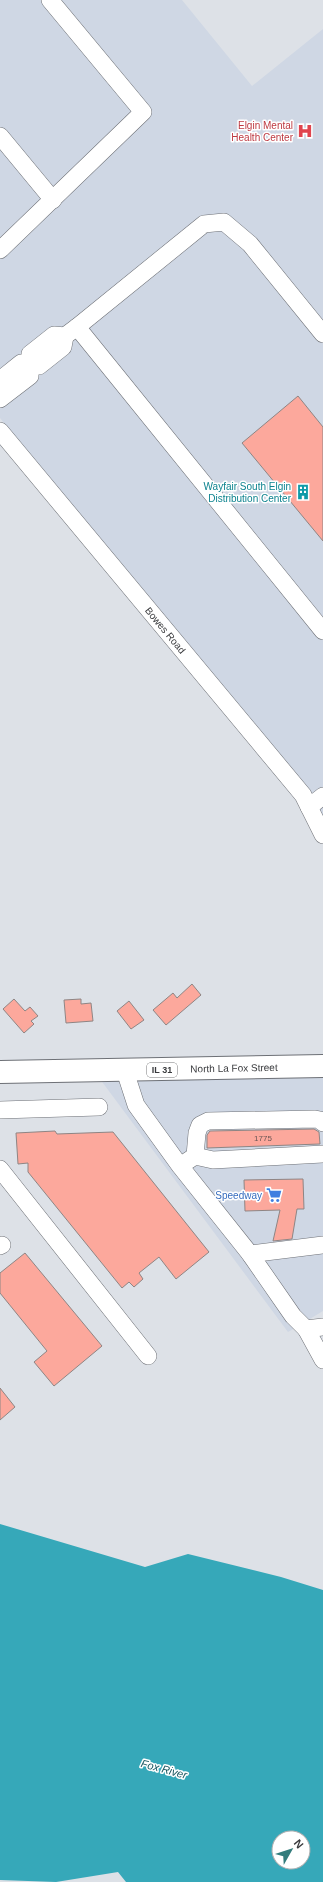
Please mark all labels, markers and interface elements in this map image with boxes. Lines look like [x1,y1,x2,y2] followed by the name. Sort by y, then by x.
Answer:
[231,120,294,143] place label: Elgin Mental Health Center
[296,122,314,140] hospital icon: Elgin Mental Health Center
[204,481,292,504] place label: Wayfair South Elgin Distribution Center
[294,483,312,501] building icon: Wayfair South Elgin Distribution Center
[143,605,188,656] street label: Bowes Road
[190,1062,278,1074] street label: North La Fox Street
[147,1063,177,1077] road number: IL 31
[254,1134,272,1143] house number: 1775
[265,1186,283,1204] supermarket icon: Speedway
[215,1190,262,1201] place label: Speedway
[140,1757,190,1781] water label: Fox River
[271,1830,311,1870] north arrow
[292,1837,306,1851] text: N

